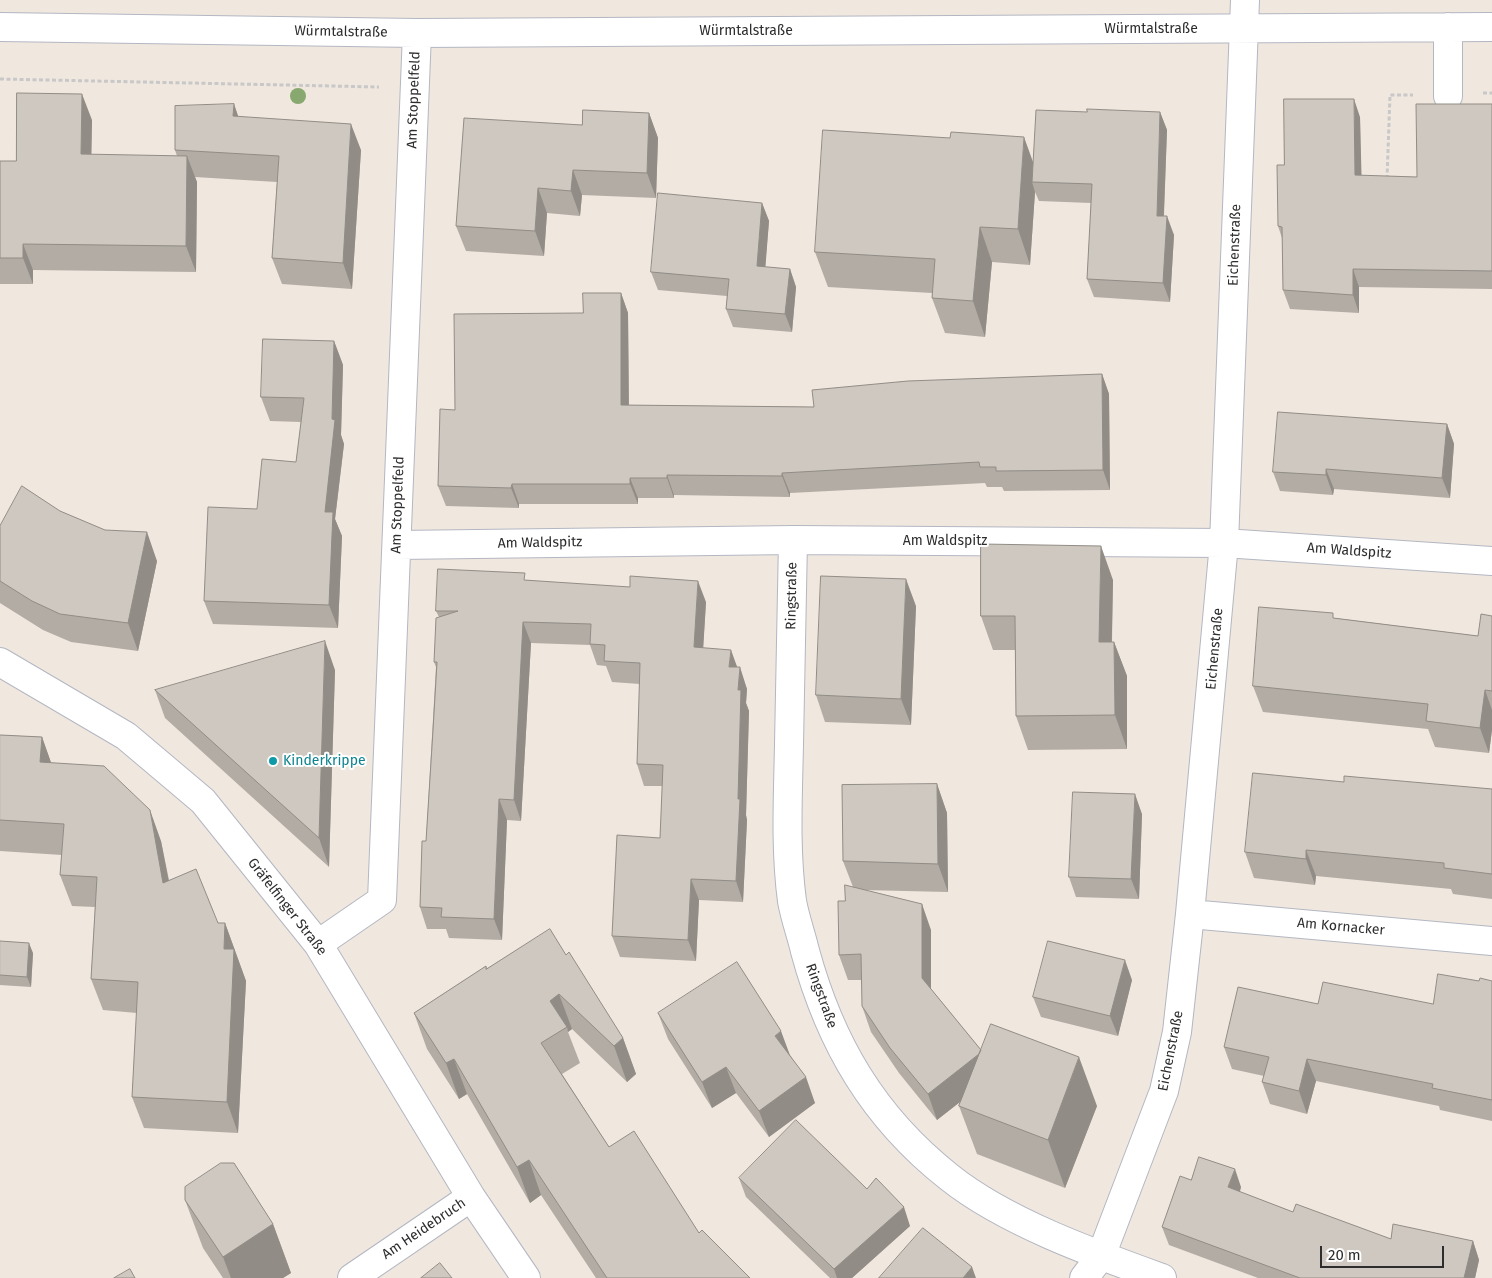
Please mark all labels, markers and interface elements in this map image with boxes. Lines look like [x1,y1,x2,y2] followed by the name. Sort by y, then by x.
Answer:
[1104,21,1198,37] street label: Würmtalstraße
[294,23,388,41] street label: Würmtalstraße
[699,23,793,39] street label: Würmtalstraße
[404,51,424,149] street label: Am Stoppelfeld
[1225,204,1245,286] street label: Eichenstraße
[388,456,408,554] street label: Am Stoppelfeld
[903,533,987,549] street label: Am Waldspitz
[497,534,583,552] street label: Am Waldspitz
[1306,540,1392,562] street label: Am Waldspitz
[783,562,801,630] street label: Ringstraße
[1203,607,1227,691] street label: Eichenstraße
[283,753,366,769] place label: Kinderkrippe
[267,755,279,767] marker: Kinderkrippe
[244,855,330,959] street label: Gräfelfinger Straße
[1296,915,1386,939] street label: Am Kornacker
[802,961,840,1031] street label: Ringstraße
[1155,1009,1187,1093] street label: Eichenstraße
[379,1195,469,1263] street label: Am Heidebruch
[1322,1236,1446,1268] scale bar
[1328,1246,1361,1264] text: 20 m

